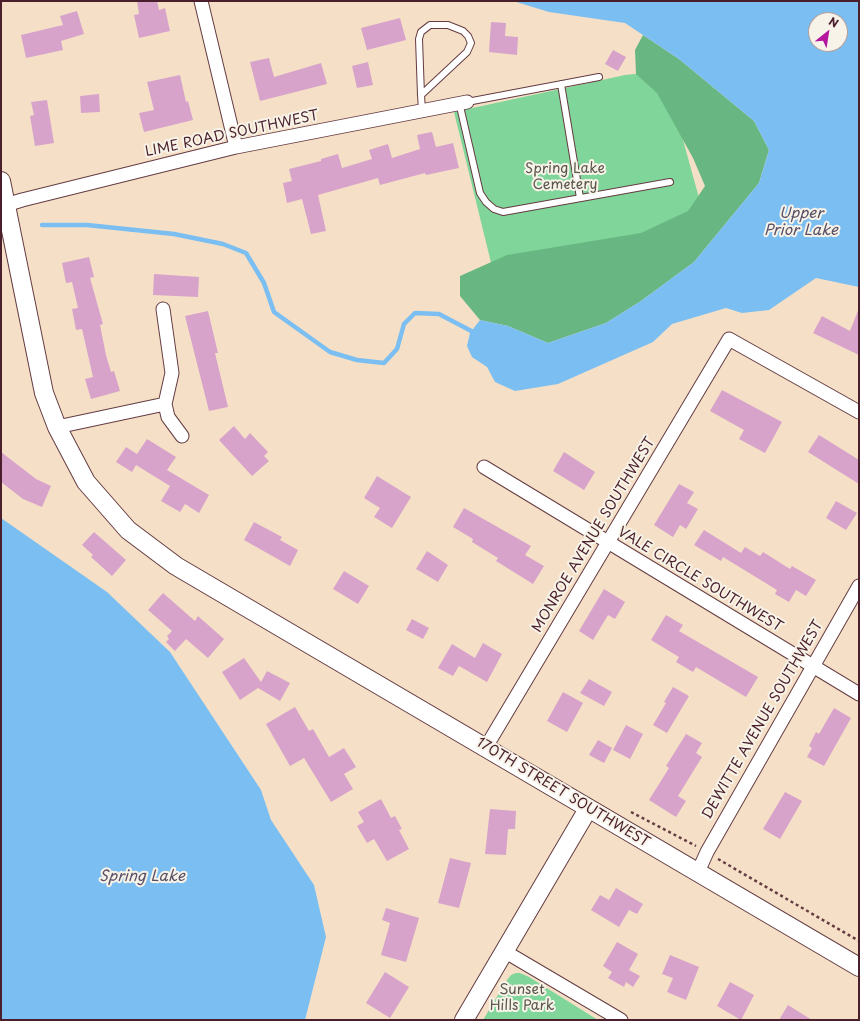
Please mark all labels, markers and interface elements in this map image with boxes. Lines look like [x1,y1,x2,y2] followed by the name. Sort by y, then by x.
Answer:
[808,12,848,52] north arrow
[826,12,842,32] text: N
[144,107,320,161] street label: LIME ROAD SOUTHWEST
[525,161,605,194] park label: Spring Lake Cemetery
[764,205,838,240] water label: Upper Prior Lake
[529,434,659,636] street label: MONROE AVENUE SOUTHWEST
[615,524,785,636] street label: VALE CIRCLE SOUTHWEST
[699,618,827,822] street label: DEWITTE AVENUE SOUTHWEST
[473,735,653,851] street label: 170TH STREET SOUTHWEST
[99,868,185,886] water label: Spring Lake
[490,982,554,1014] park label: Sunset Hills Park

